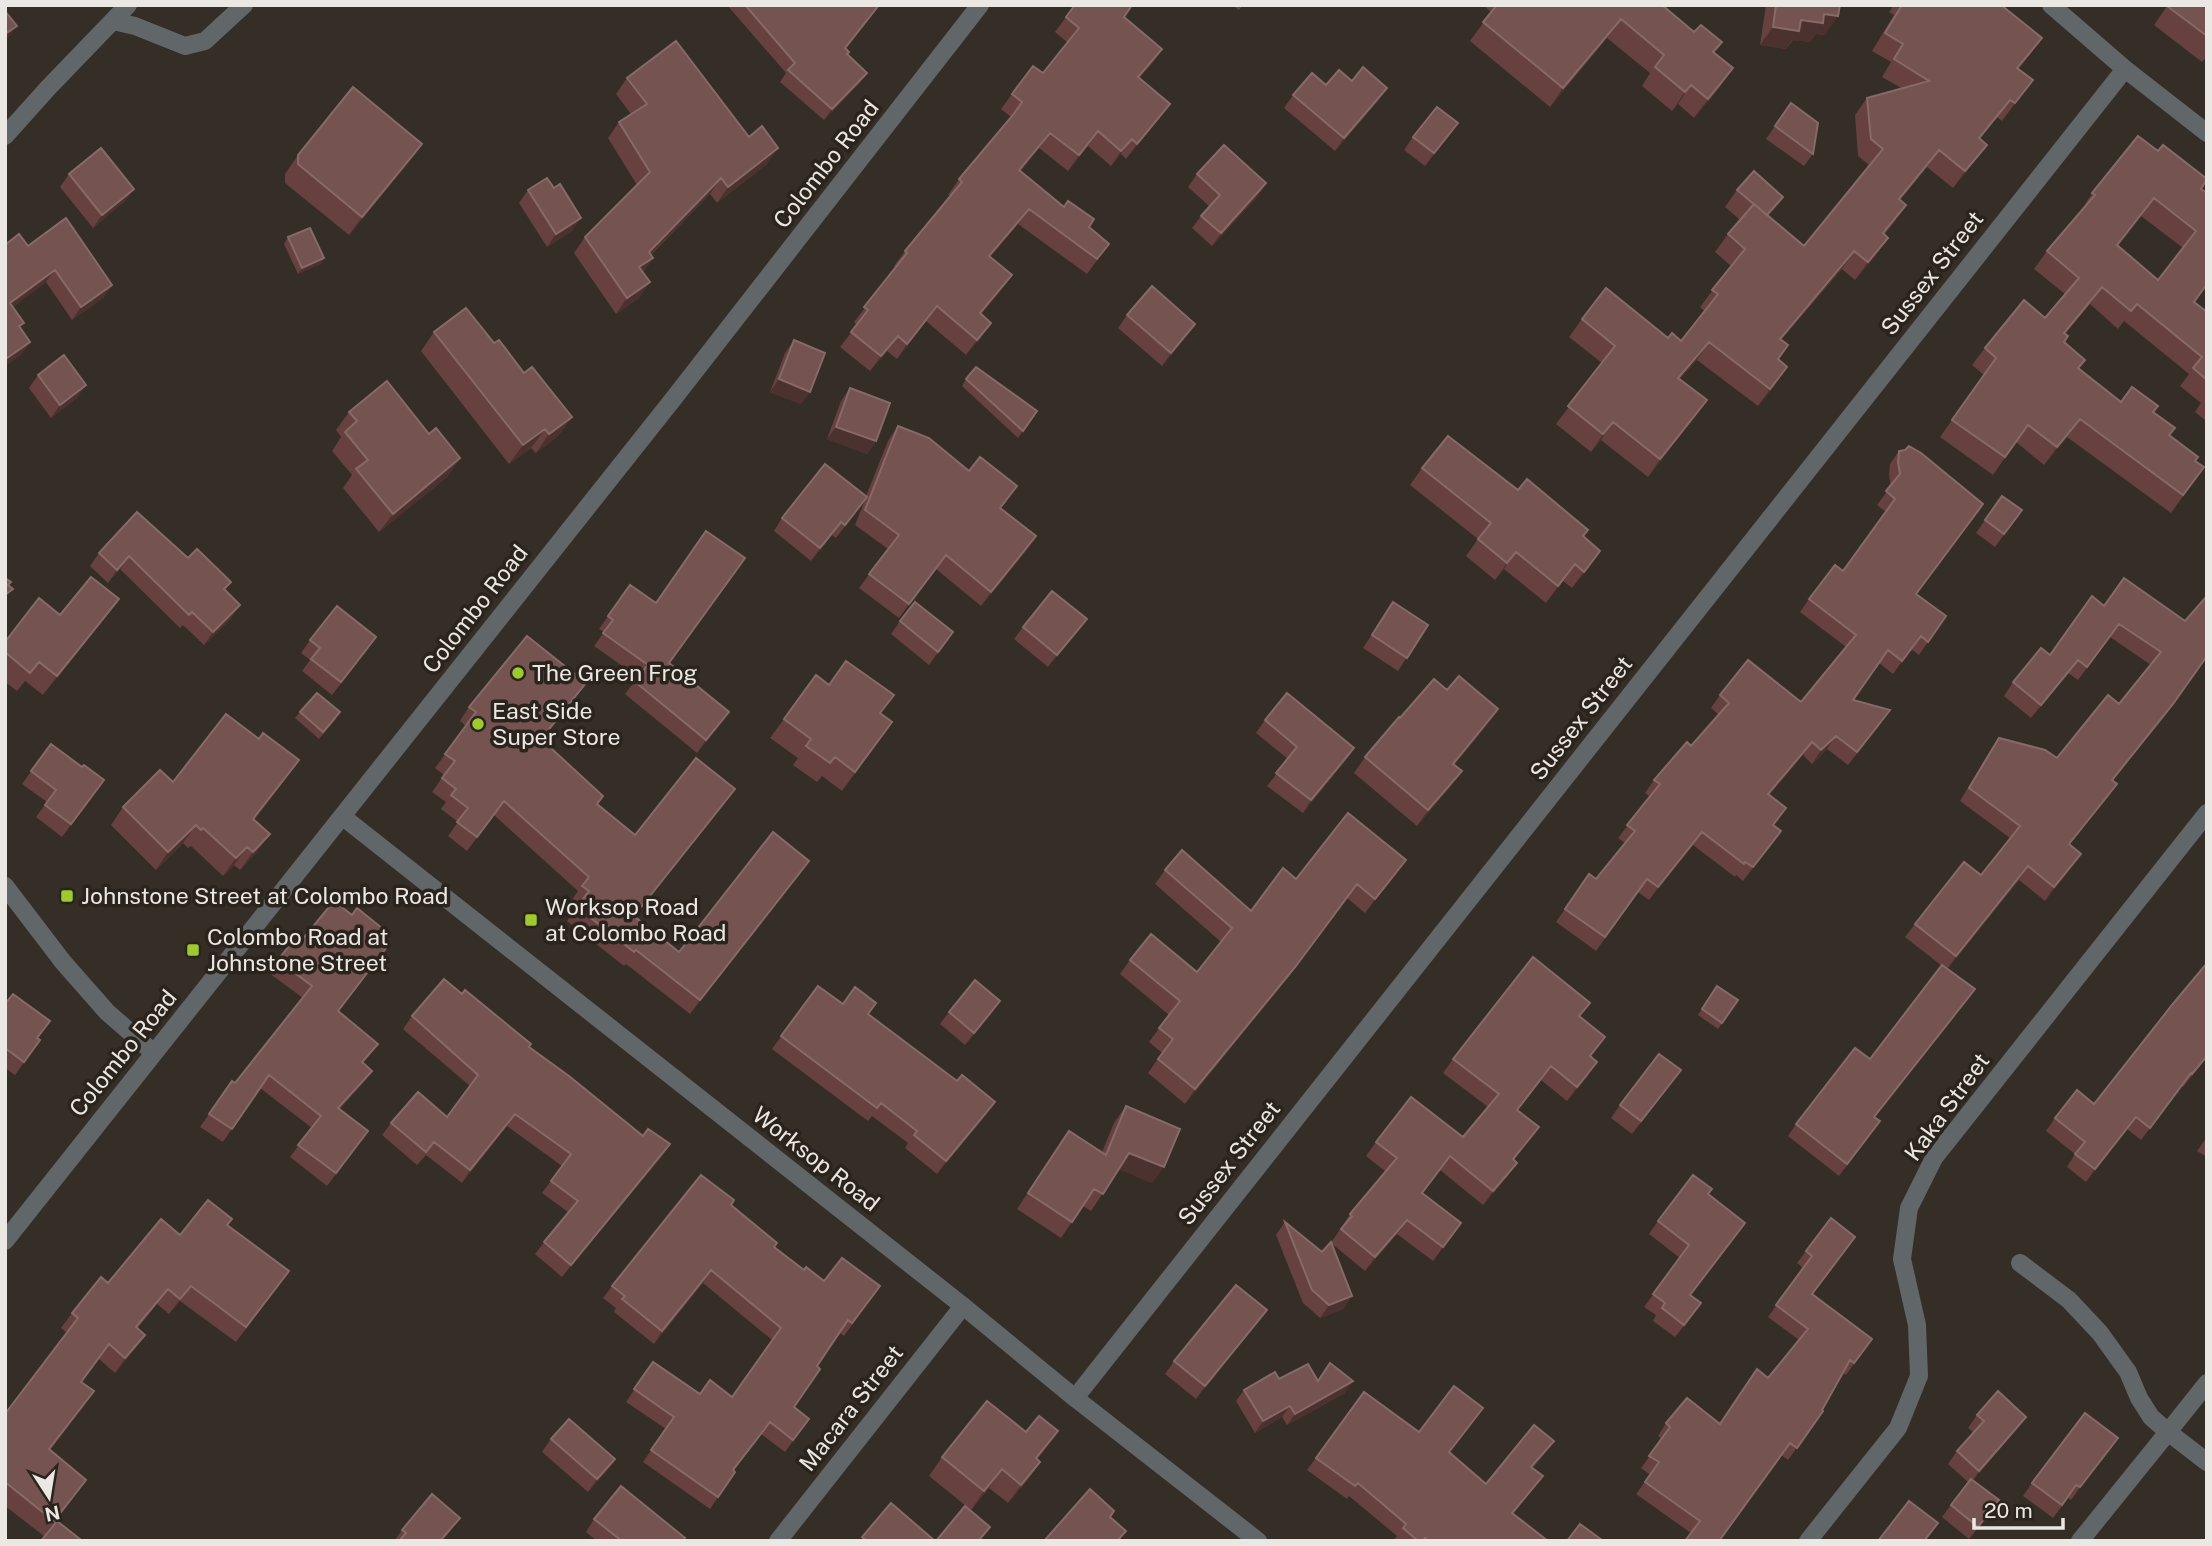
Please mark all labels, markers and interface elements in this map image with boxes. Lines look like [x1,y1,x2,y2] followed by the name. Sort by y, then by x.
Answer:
[767,94,884,233] street label: Colombo Road
[1875,205,1988,340] street label: Sussex Street
[416,539,533,678] street label: Colombo Road
[1524,650,1637,785] street label: Sussex Street
[532,659,698,686] place label: The Green Frog
[510,665,526,681] marker: The Green Frog
[492,697,621,750] place label: East Side Super Store
[470,716,486,732] marker: East Side Super Store
[81,882,448,909] place label: Johnstone Street at Colombo Road
[59,888,75,904] marker: Johnstone Street at Colombo Road
[545,893,727,946] place label: Worksop Road at Colombo Road
[523,912,539,928] marker: Worksop Road at Colombo Road
[207,923,389,976] place label: Colombo Road at Johnstone Street
[185,942,201,958] marker: Colombo Road at Johnstone Street
[63,984,182,1121] street label: Colombo Road
[1899,1048,1995,1166] street label: Kaka Street
[1172,1095,1285,1230] street label: Sussex Street
[747,1101,885,1217] street label: Worksop Road
[793,1339,908,1476] street label: Macara Street
[14,1462,84,1532] north arrow
[1974,1486,2063,1530] scale bar
[1984,1498,2033,1523] text: 20 m
[43,1501,62,1526] text: N

